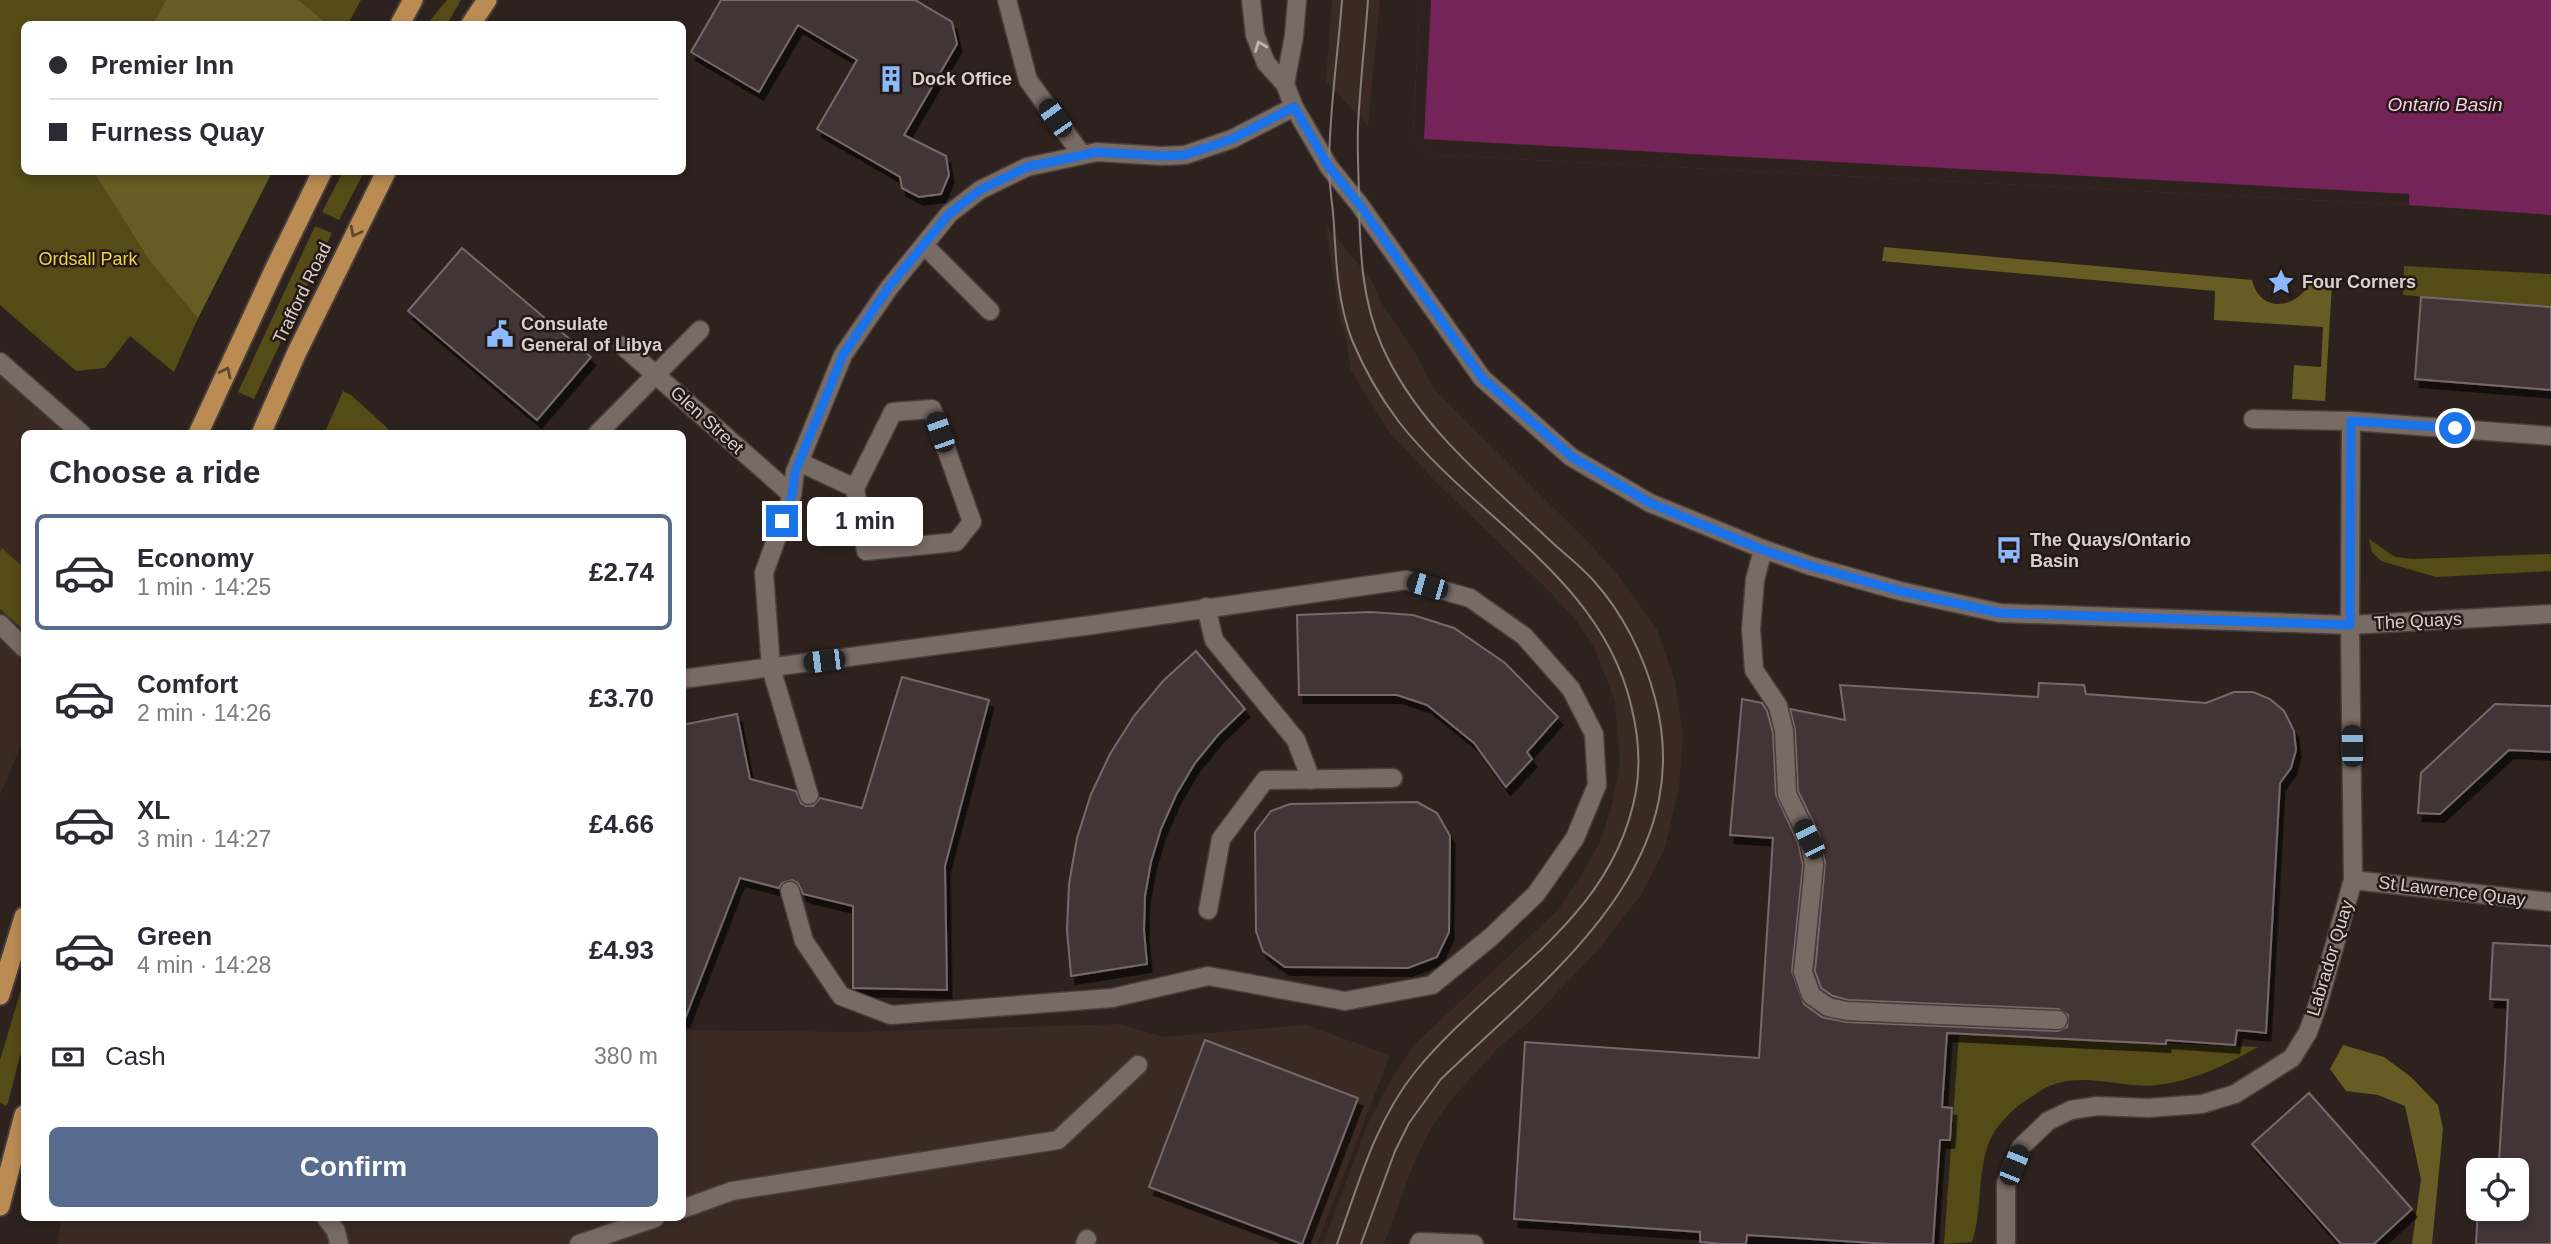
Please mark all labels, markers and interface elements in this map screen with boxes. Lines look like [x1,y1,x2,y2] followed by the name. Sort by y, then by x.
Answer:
[1254,40,1268,52] one-way arrow
[91,50,234,80] text: Premier Inn
[876,64,906,94] building icon: Dock Office
[912,69,1012,89] place label: Dock Office
[2387,94,2503,115] water label: Ontario Basin
[1035,95,1076,141] car
[91,117,264,147] text: Furness Quay
[349,225,363,237] one-way arrow
[269,239,335,347] street label: Trafford Road
[38,249,139,269] park label: Ordsall Park
[2266,267,2296,297] place icon: Four Corners
[2302,272,2416,292] place label: Four Corners
[521,314,663,355] place label: Consulate General of Libya
[485,319,515,349] public building icon: Consulate General of Libya
[218,367,232,379] one-way arrow
[666,382,748,458] street label: Glen Street
[924,409,957,455] car
[2439,412,2471,444] route start
[49,454,261,490] text: Choose a ride
[806,496,922,546] callout: 1 min
[766,505,798,537] route end
[835,508,895,534] text: 1 min
[2030,530,2191,571] place label: The Quays/Ontario Basin
[1994,535,2024,565] bus stop icon: The Quays/Ontario Basin
[53,541,116,604] icon: car
[137,543,254,573] text: Economy
[589,557,654,587] text: £2.74
[1404,570,1451,602] car
[137,574,271,600] text: 1 min · 14:25
[2374,609,2462,633] street label: The Quays
[802,648,847,674] car
[53,667,116,730] icon: car
[137,669,238,699] text: Comfort
[589,683,654,713] text: £3.70
[137,700,271,726] text: 2 min · 14:26
[2342,725,2363,767] car
[53,793,116,856] icon: car
[137,795,170,825] text: XL
[589,809,654,839] text: £4.66
[1791,816,1828,862] car
[137,826,271,852] text: 3 min · 14:27
[2377,872,2527,910] street label: St Lawrence Quay
[2303,898,2357,1018] street label: Labrador Quay
[53,919,116,982] icon: car
[137,921,212,951] text: Green
[589,935,654,965] text: £4.93
[137,952,271,978] text: 4 min · 14:28
[49,1038,87,1076] icon: cash
[105,1041,166,1071] text: Cash
[594,1043,658,1069] text: 380 m
[49,1127,658,1207] button: Confirm
[1997,1142,2032,1188] car
[2466,1158,2529,1221] map controls
[2466,1158,2529,1221] button: locate

